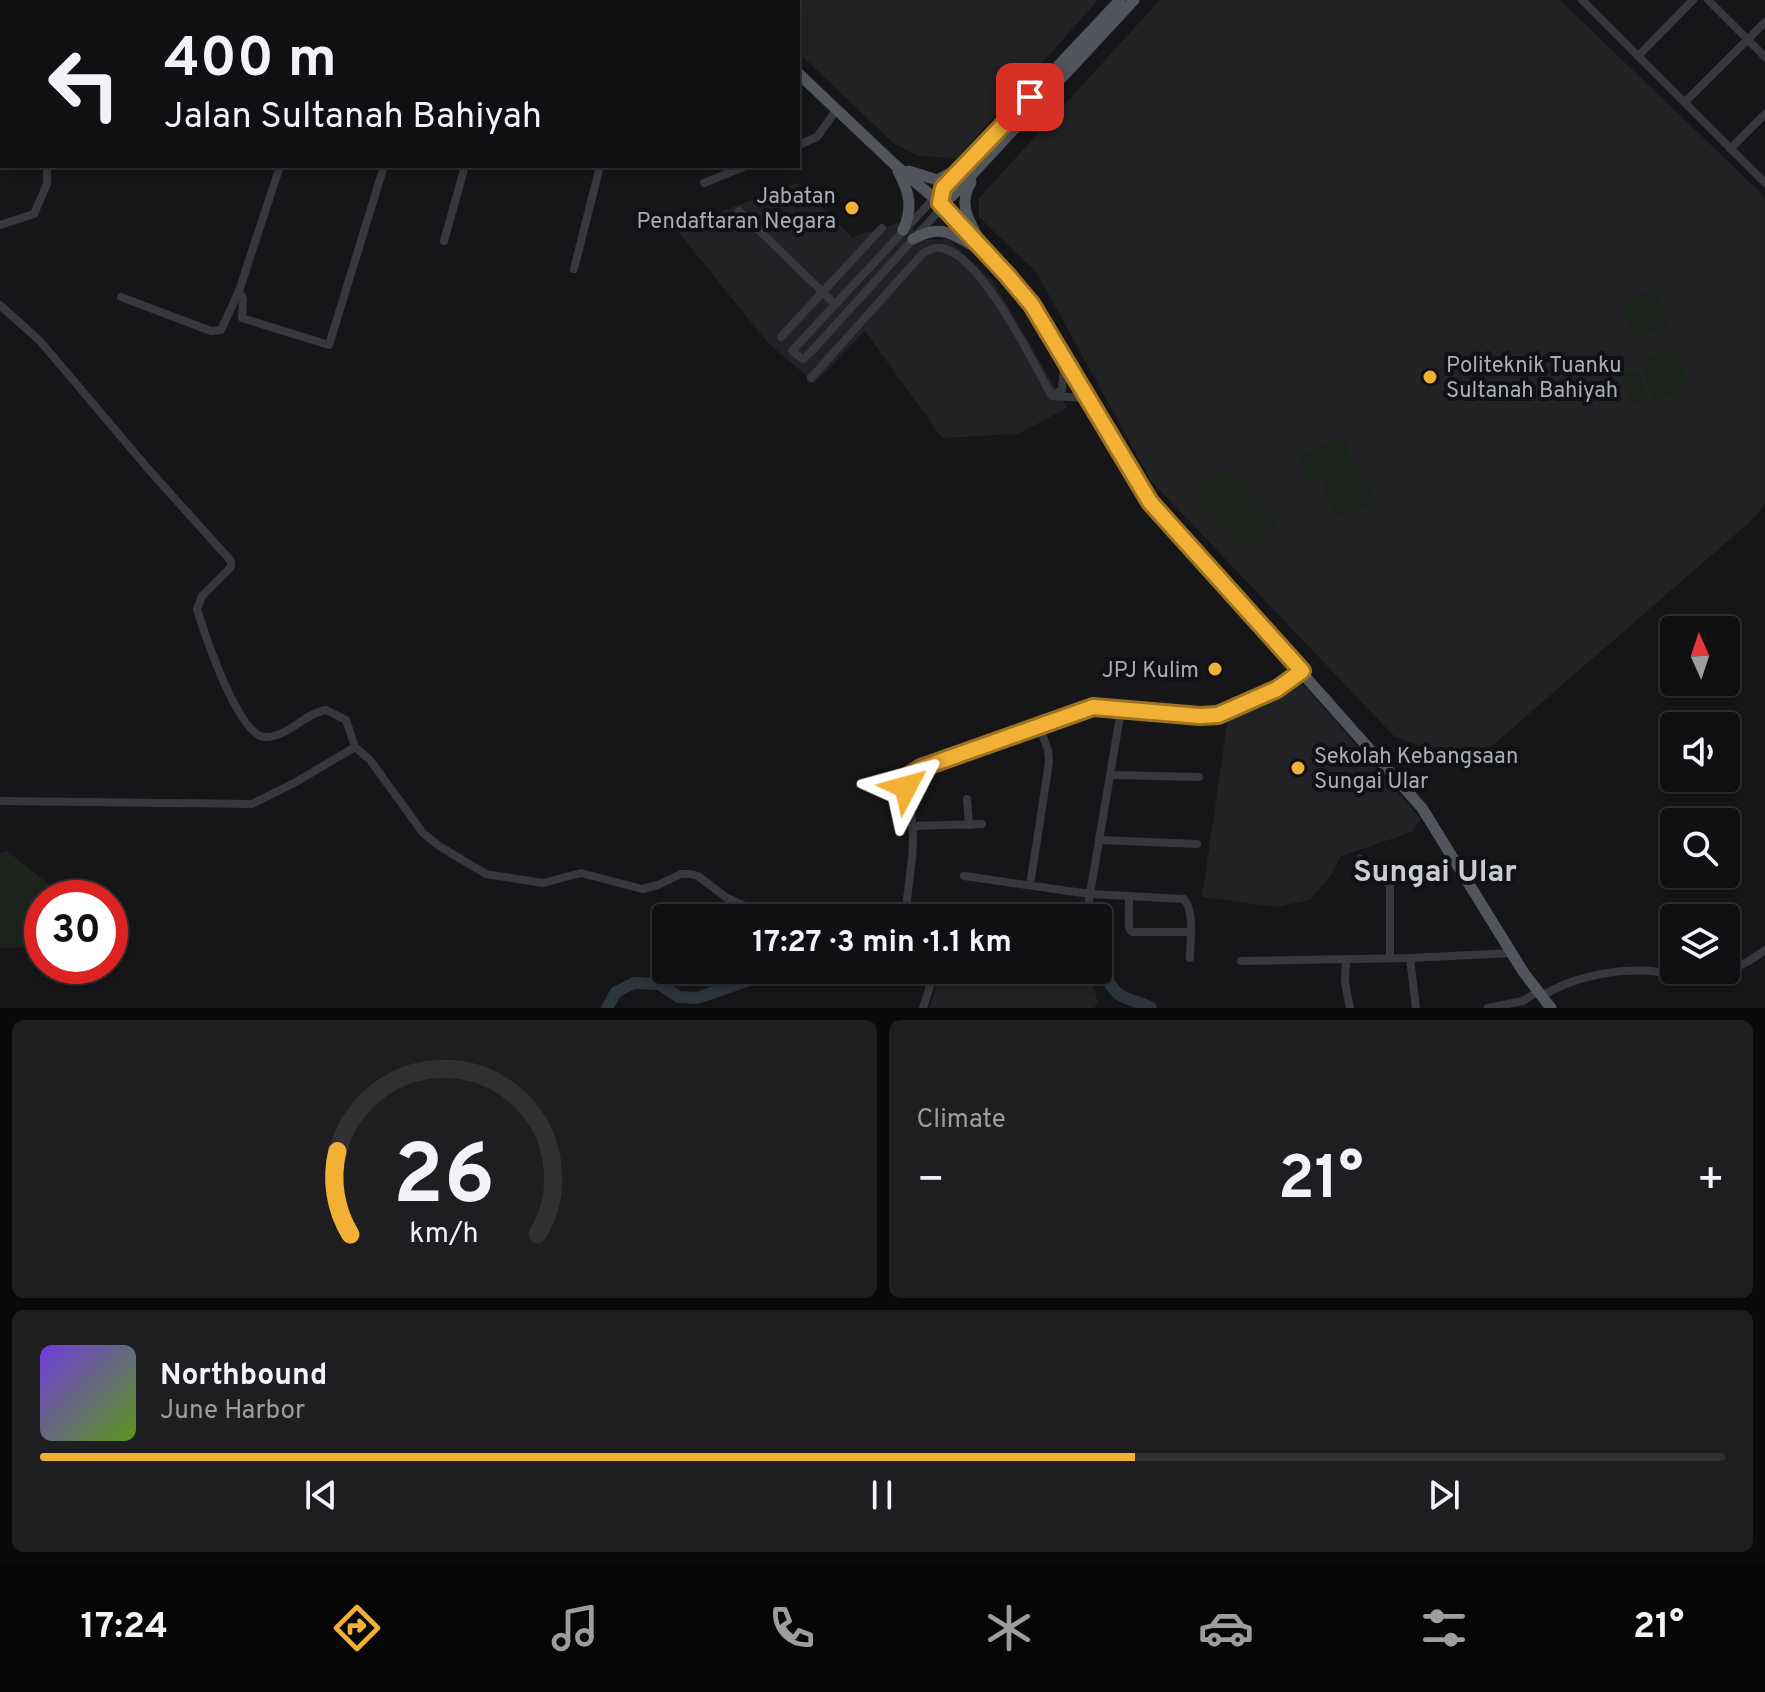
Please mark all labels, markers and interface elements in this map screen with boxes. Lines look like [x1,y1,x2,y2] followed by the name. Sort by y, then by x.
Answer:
[164,26,337,96] text: 400 m
[32,32,136,136] icon: left
[996,63,1064,131] pin
[1008,75,1052,119] icon: arrive
[164,95,542,141] text: Jalan Sultanah Bahiyah
[636,184,836,236] place label: Jabatan Pendaftaran Negara
[843,199,861,217] marker: Jabatan Pendaftaran Negara
[1446,353,1622,405] place label: Politeknik Tuanku Sultanah Bahiyah
[1421,368,1439,386] marker: Politeknik Tuanku Sultanah Bahiyah
[1660,616,1740,696] north arrow
[1660,616,1740,984] map controls
[1102,658,1199,685] place label: JPJ Kulim
[1206,660,1224,678] marker: JPJ Kulim
[1660,712,1740,792] button: sound
[1314,744,1518,796] place label: Sekolah Kebangsaan Sungai Ular
[864,745,948,829] position arrow
[1289,759,1307,777] marker: Sekolah Kebangsaan Sungai Ular
[1660,808,1740,888] button: search
[1353,855,1517,892] district label: Sungai Ular
[24,880,128,984] speed limit sign: 30
[1660,904,1740,984] button: layers
[752,925,1012,962] text: 17:27 · 3 min · 1.1 km
[917,1104,1006,1137] text: Climate
[393,1128,495,1233] text: 26
[1278,1144,1364,1220] text: 21°
[917,1154,945,1210] text: −
[1697,1154,1725,1210] text: +
[410,1217,479,1253] text: km/h
[160,1358,327,1395] text: Northbound
[160,1395,305,1428] text: June Harbor
[299,1473,343,1517] icon: previous
[860,1473,904,1517] icon: pause
[1422,1473,1466,1517] icon: next
[329,1600,385,1656] icon: directions
[547,1600,603,1656] icon: music
[764,1600,820,1656] icon: phone
[981,1600,1037,1656] icon: climate
[1198,1600,1254,1656] icon: car
[1416,1600,1472,1656] icon: filters
[81,1605,168,1651] text: 17:24
[1633,1605,1684,1651] text: 21°

